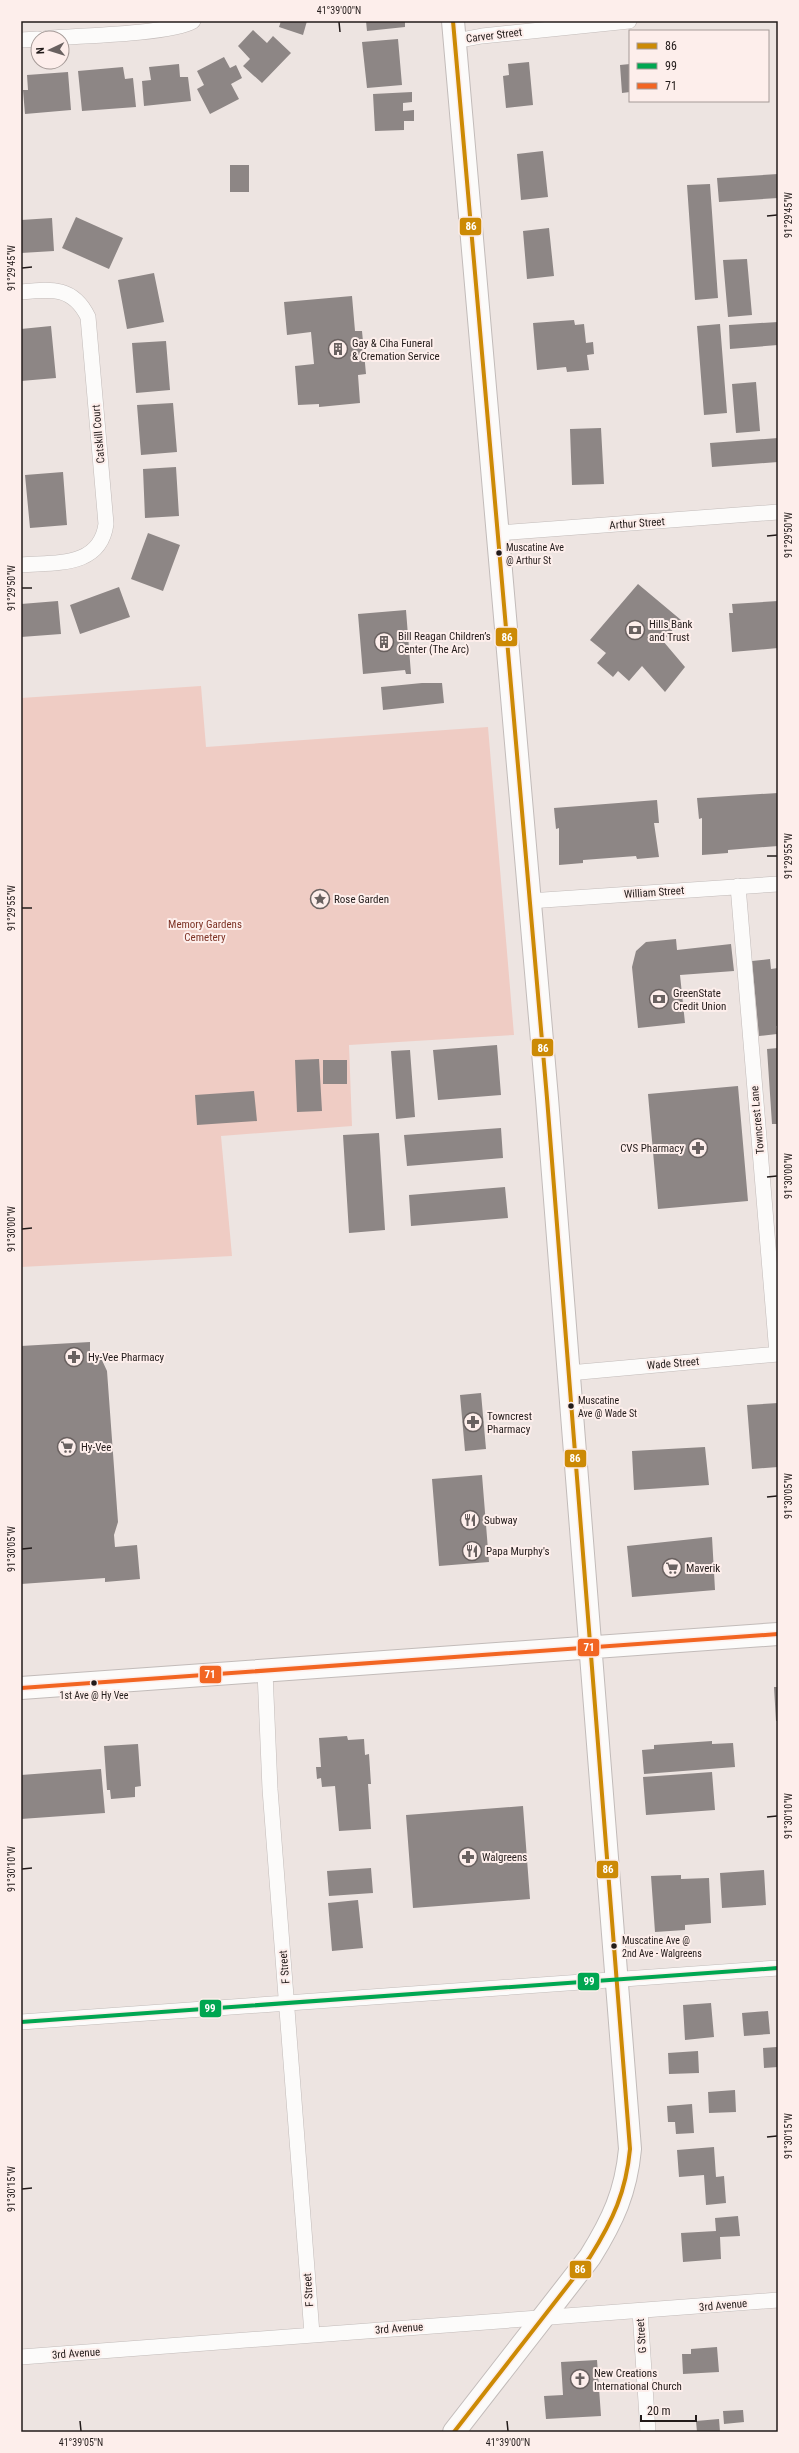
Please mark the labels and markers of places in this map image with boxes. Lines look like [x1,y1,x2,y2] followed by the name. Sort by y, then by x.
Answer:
[352,337,440,363] place label: Gay & Ciha Funeral & Cremation Service
[327,338,349,360] building icon: Gay & Ciha Funeral & Cremation Service
[506,542,564,566] place label: Muscatine Ave @ Arthur St
[494,548,504,558] marker: Muscatine Ave @ Arthur St
[649,618,693,644] place label: Hills Bank and Trust
[624,619,646,641] bank icon: Hills Bank and Trust
[398,630,491,656] place label: Bill Reagan Children’s Center (The Arc)
[373,631,395,653] building icon: Bill Reagan Children’s Center (The Arc)
[309,888,331,910] place icon: Rose Garden
[334,893,389,906] place label: Rose Garden
[673,987,726,1013] place label: GreenState Credit Union
[648,988,670,1010] bank icon: GreenState Credit Union
[687,1137,709,1159] pharmacy icon: CVS Pharmacy
[620,1142,684,1155] place label: CVS Pharmacy
[63,1346,85,1368] pharmacy icon: Hy-Vee Pharmacy
[88,1351,165,1364] place label: Hy-Vee Pharmacy
[578,1395,637,1419] place label: Muscatine Ave @ Wade St
[566,1401,576,1411] marker: Muscatine Ave @ Wade St
[487,1410,532,1436] place label: Towncrest Pharmacy
[462,1411,484,1433] pharmacy icon: Towncrest Pharmacy
[56,1436,78,1458] supermarket icon: Hy-Vee
[81,1441,111,1454] place label: Hy-Vee
[459,1509,481,1531] restaurant icon: Subway
[484,1514,518,1527] place label: Subway
[461,1540,483,1562] restaurant icon: Papa Murphy's
[486,1545,549,1558] place label: Papa Murphy's
[661,1557,683,1579] supermarket icon: Maverik
[686,1562,720,1575] place label: Maverik
[89,1678,99,1688] marker: 1st Ave @ Hy Vee
[60,1690,129,1701] place label: 1st Ave @ Hy Vee
[457,1846,479,1868] pharmacy icon: Walgreens
[482,1851,527,1864] place label: Walgreens
[622,1935,702,1959] place label: Muscatine Ave @ 2nd Ave - Walgreens
[609,1941,619,1951] marker: Muscatine Ave @ 2nd Ave - Walgreens
[594,2367,682,2393] place label: New Creations International Church
[569,2368,591,2390] church icon: New Creations International Church

